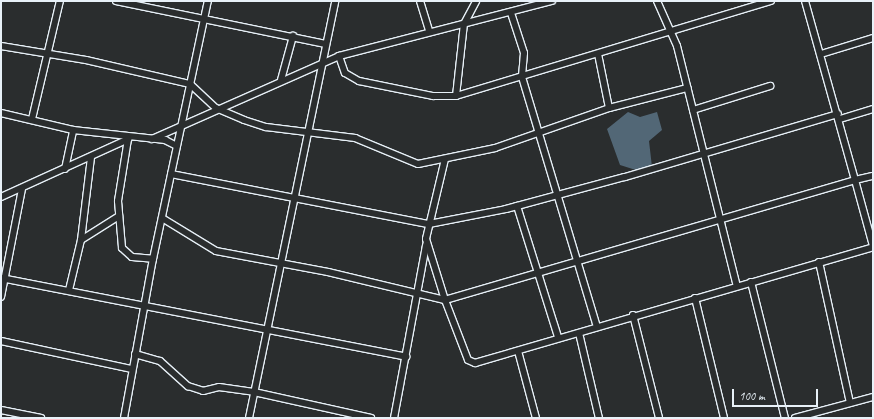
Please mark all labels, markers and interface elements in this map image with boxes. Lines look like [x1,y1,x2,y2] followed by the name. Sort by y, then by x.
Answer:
[734,381,820,407] scale bar
[739,388,765,404] text: 100 m

